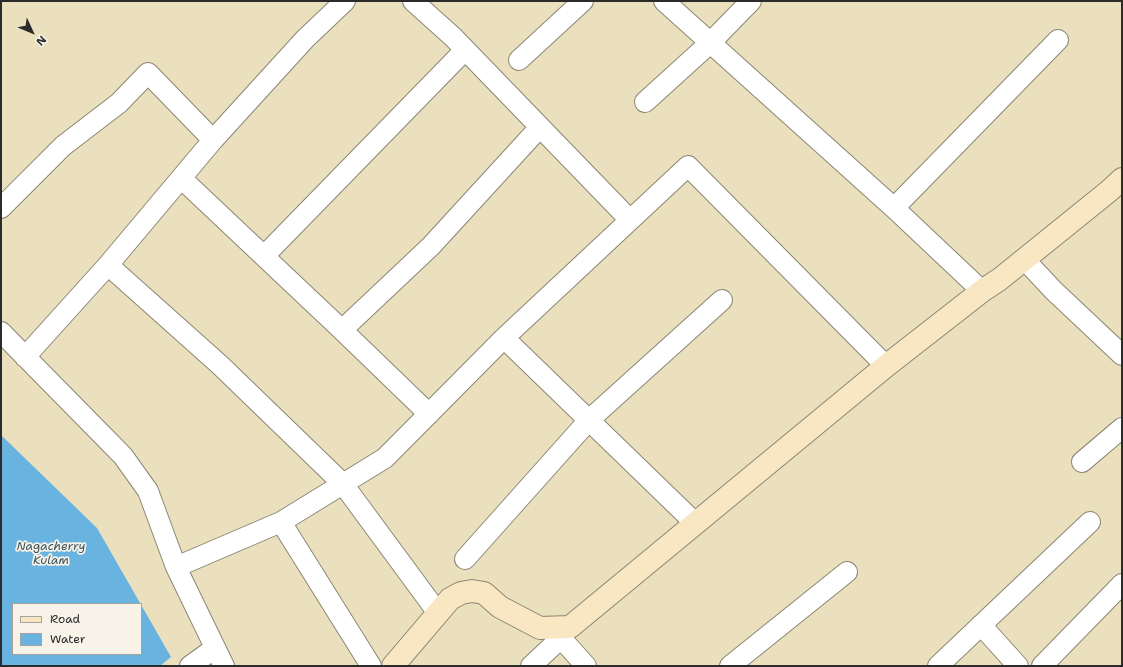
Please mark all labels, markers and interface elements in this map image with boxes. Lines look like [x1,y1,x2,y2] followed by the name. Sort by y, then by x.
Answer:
[12,12,52,52] north arrow
[33,32,49,49] text: N
[17,540,85,568] water label: Nagacherry Kulam
[12,603,142,655] legend
[50,611,80,627] text: Road
[50,631,85,647] text: Water

